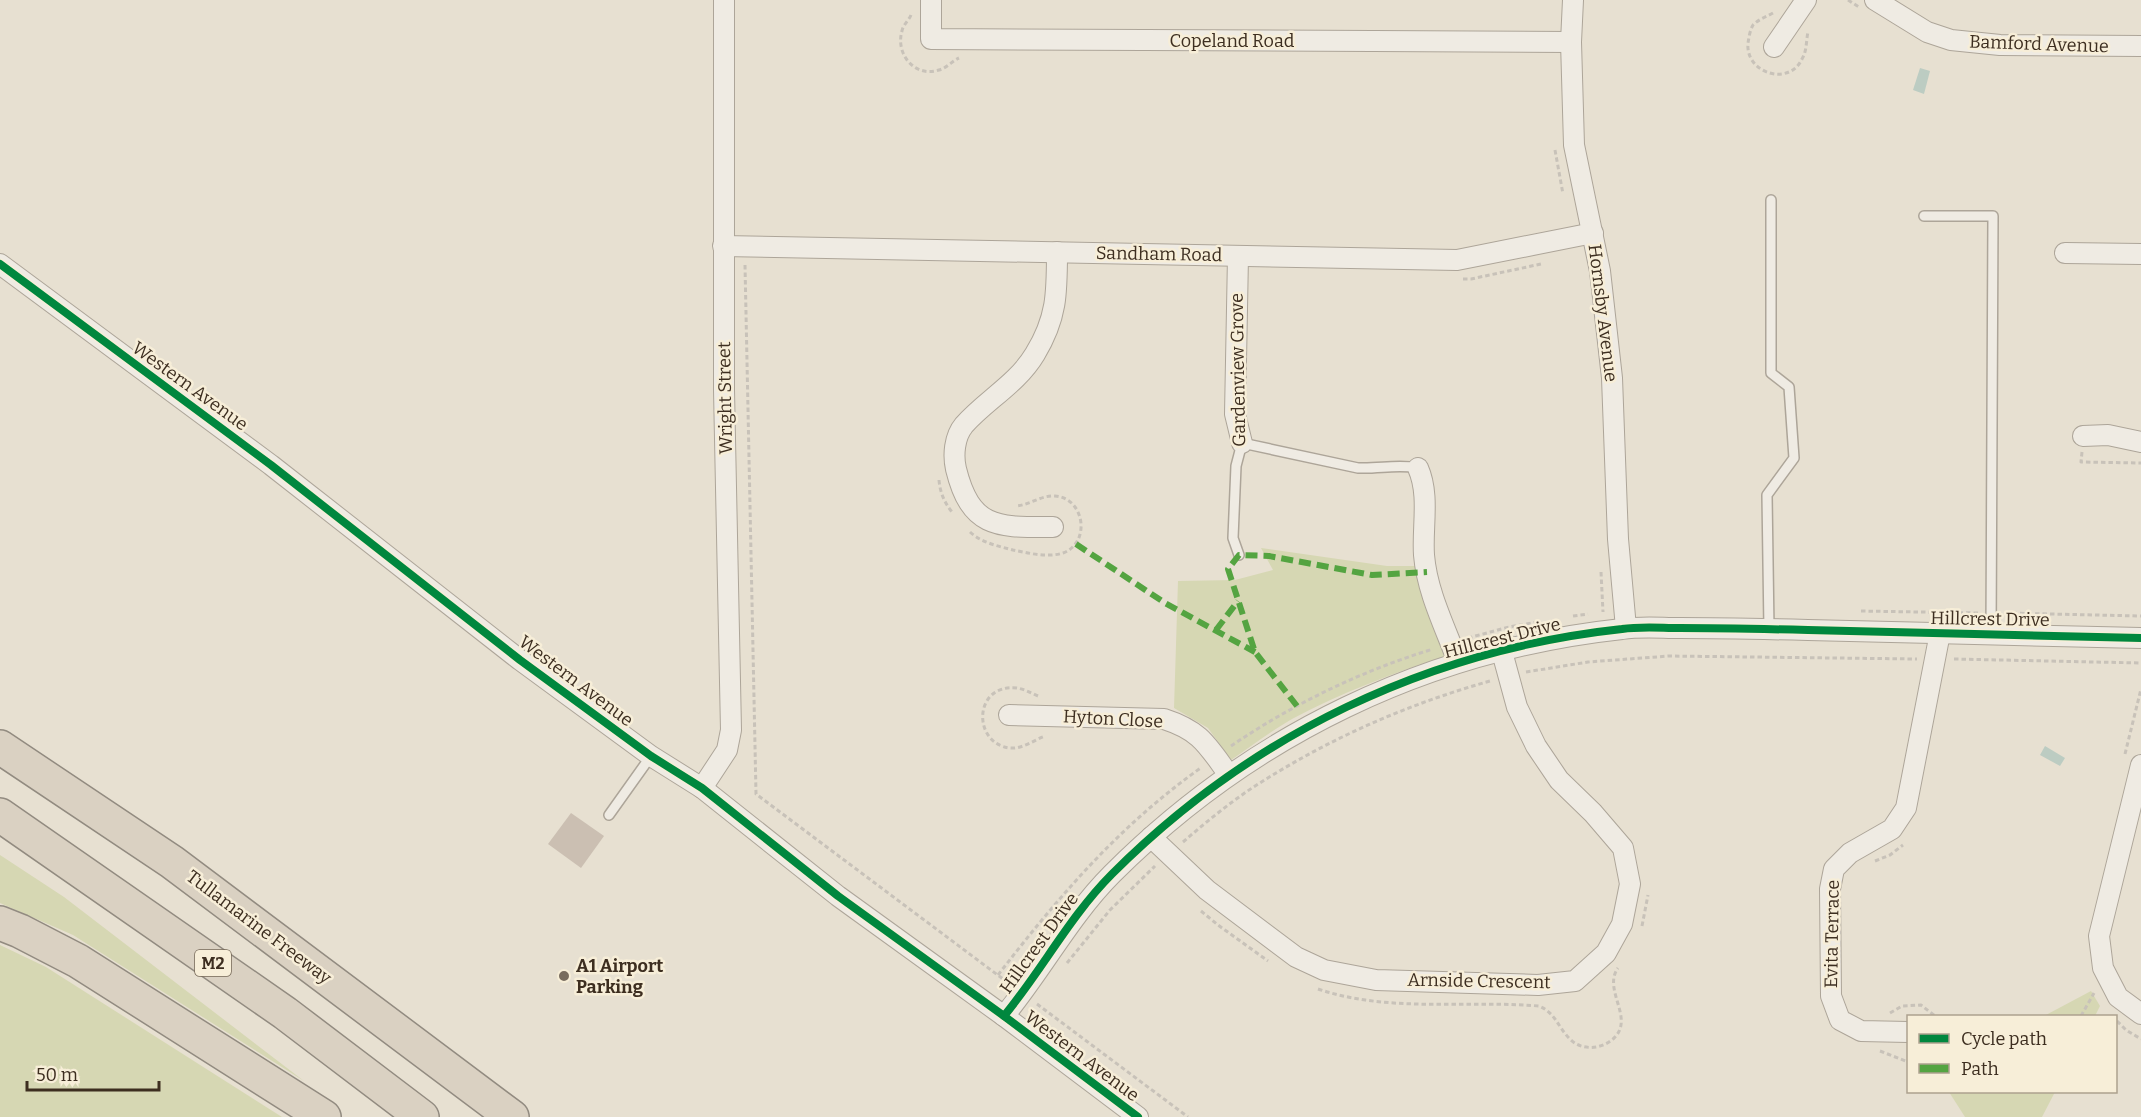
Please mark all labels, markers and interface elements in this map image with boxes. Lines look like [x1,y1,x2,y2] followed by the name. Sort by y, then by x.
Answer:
[1170,30,1295,52] street label: Copeland Road
[1969,31,2109,57] street label: Bamford Avenue
[1096,242,1223,266] street label: Sandham Road
[1584,243,1622,383] street label: Hornsby Avenue
[1226,293,1250,447] street label: Gardenview Grove
[128,337,252,435] street label: Western Avenue
[713,341,737,455] street label: Wright Street
[1930,607,2050,631] street label: Hillcrest Drive
[1441,613,1563,663] street label: Hillcrest Drive
[514,631,638,731] street label: Western Avenue
[1062,705,1164,733] street label: Hyton Close
[182,865,336,989] street label: Tullamarine Freeway
[1820,880,1844,988] street label: Evita Terrace
[995,888,1083,998] street label: Hillcrest Drive
[195,950,231,976] road number: M2
[576,955,663,998] place label: A1 Airport Parking
[557,969,571,983] marker: A1 Airport Parking
[1407,969,1551,993] street label: Arnside Crescent
[1020,1006,1144,1106] street label: Western Avenue
[1907,1015,2117,1093] legend
[1961,1028,2047,1050] text: Cycle path
[27,1054,159,1092] scale bar
[1961,1058,1999,1080] text: Path
[36,1064,78,1086] text: 50 m

